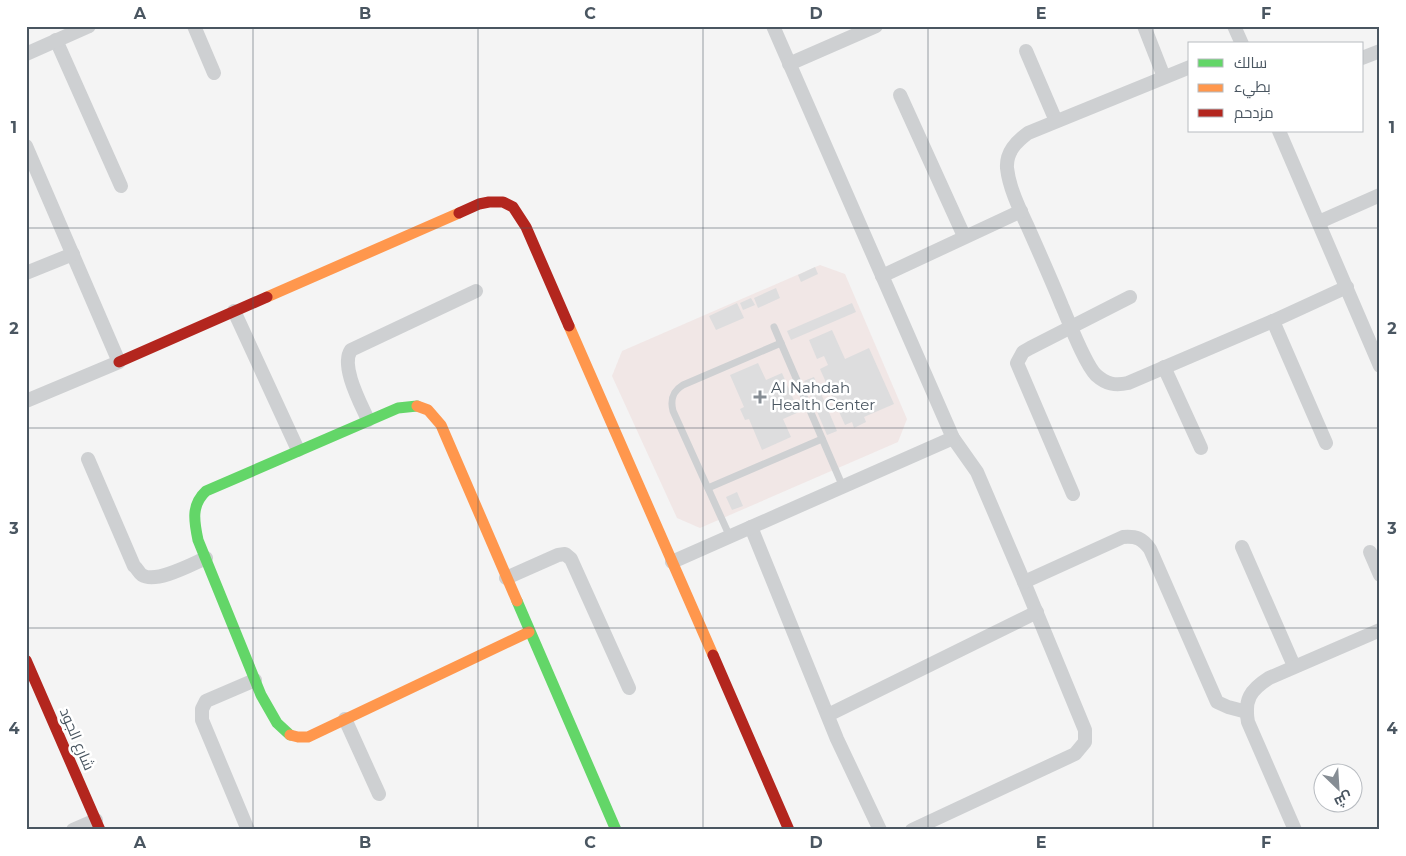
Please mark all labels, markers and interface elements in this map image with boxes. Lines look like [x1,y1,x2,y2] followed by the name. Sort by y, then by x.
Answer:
[133,4,147,23] text: A
[359,4,371,23] text: B
[584,4,596,23] text: C
[809,4,823,23] text: D
[1036,4,1046,23] text: E
[1261,4,1271,23] text: F
[1188,42,1364,132] legend
[1234,53,1267,72] text: سالك
[1234,77,1271,99] text: بطيء
[1234,103,1274,123] text: مزدحم
[11,118,17,137] text: 1
[1389,118,1395,137] text: 1
[9,319,19,338] text: 2
[1387,319,1397,338] text: 2
[771,378,875,414] place label: Al Nahdah Health Center
[753,390,767,404] marker: Al Nahdah Health Center
[8,519,19,538] text: 3
[1386,519,1397,538] text: 3
[54,705,99,774] street label: شارع الجود
[8,719,20,738] text: 4
[1386,719,1398,738] text: 4
[1314,764,1364,814] north arrow
[1332,788,1355,812] text: ش
[133,833,147,852] text: A
[359,833,371,852] text: B
[584,833,596,852] text: C
[809,833,823,852] text: D
[1036,833,1046,852] text: E
[1261,833,1271,852] text: F

